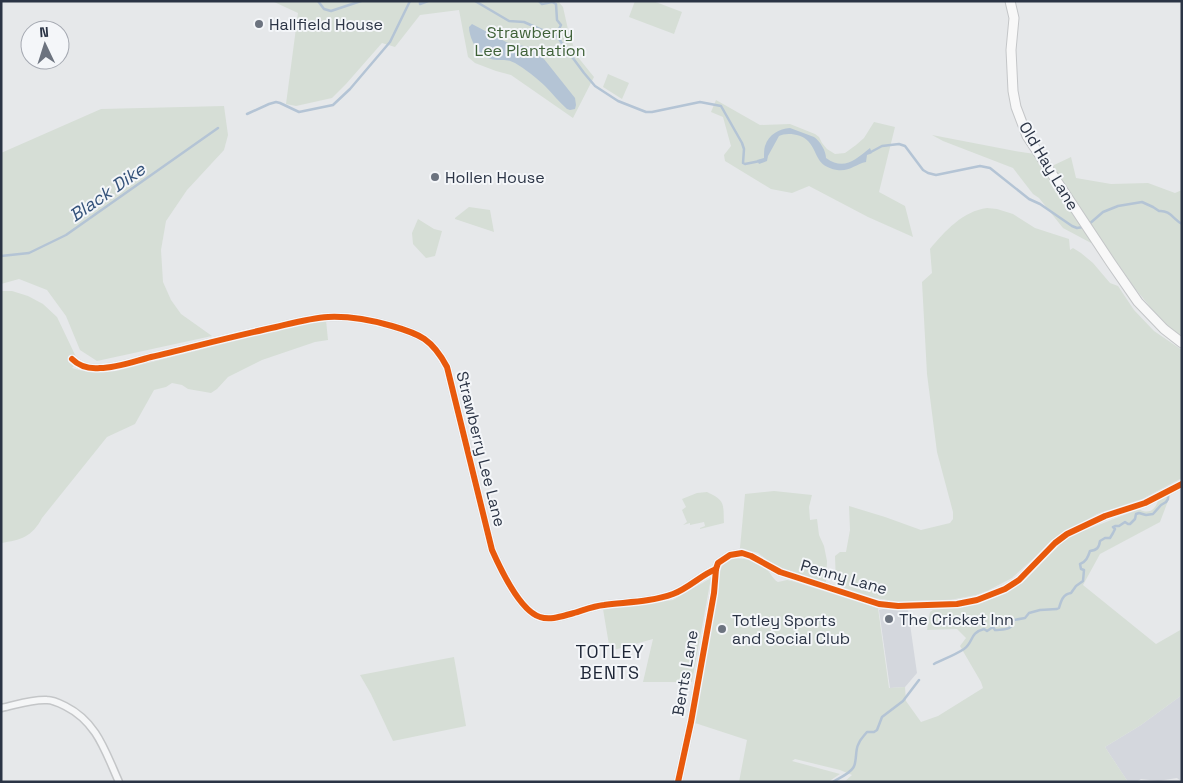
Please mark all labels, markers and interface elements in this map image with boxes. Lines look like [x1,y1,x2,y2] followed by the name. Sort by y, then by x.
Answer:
[269,14,383,35] place label: Hallfield House
[253,18,265,30] marker: Hallfield House
[20,20,70,70] north arrow
[474,22,586,61] park label: Strawberry Lee Plantation
[39,23,49,41] text: N
[1014,118,1084,214] street label: Old Hay Lane
[64,157,151,227] water label: Black Dike
[445,167,545,188] place label: Hollen House
[429,171,441,183] marker: Hollen House
[452,369,510,529] street label: Strawberry Lee Lane
[798,555,890,599] street label: Penny Lane
[899,609,1014,630] place label: The Cricket Inn
[732,610,850,649] place label: Totley Sports and Social Club
[883,613,895,625] marker: The Cricket Inn
[716,623,728,635] marker: Totley Sports and Social Club
[667,628,703,718] street label: Bents Lane
[575,640,645,684] district label: TOTLEY BENTS

